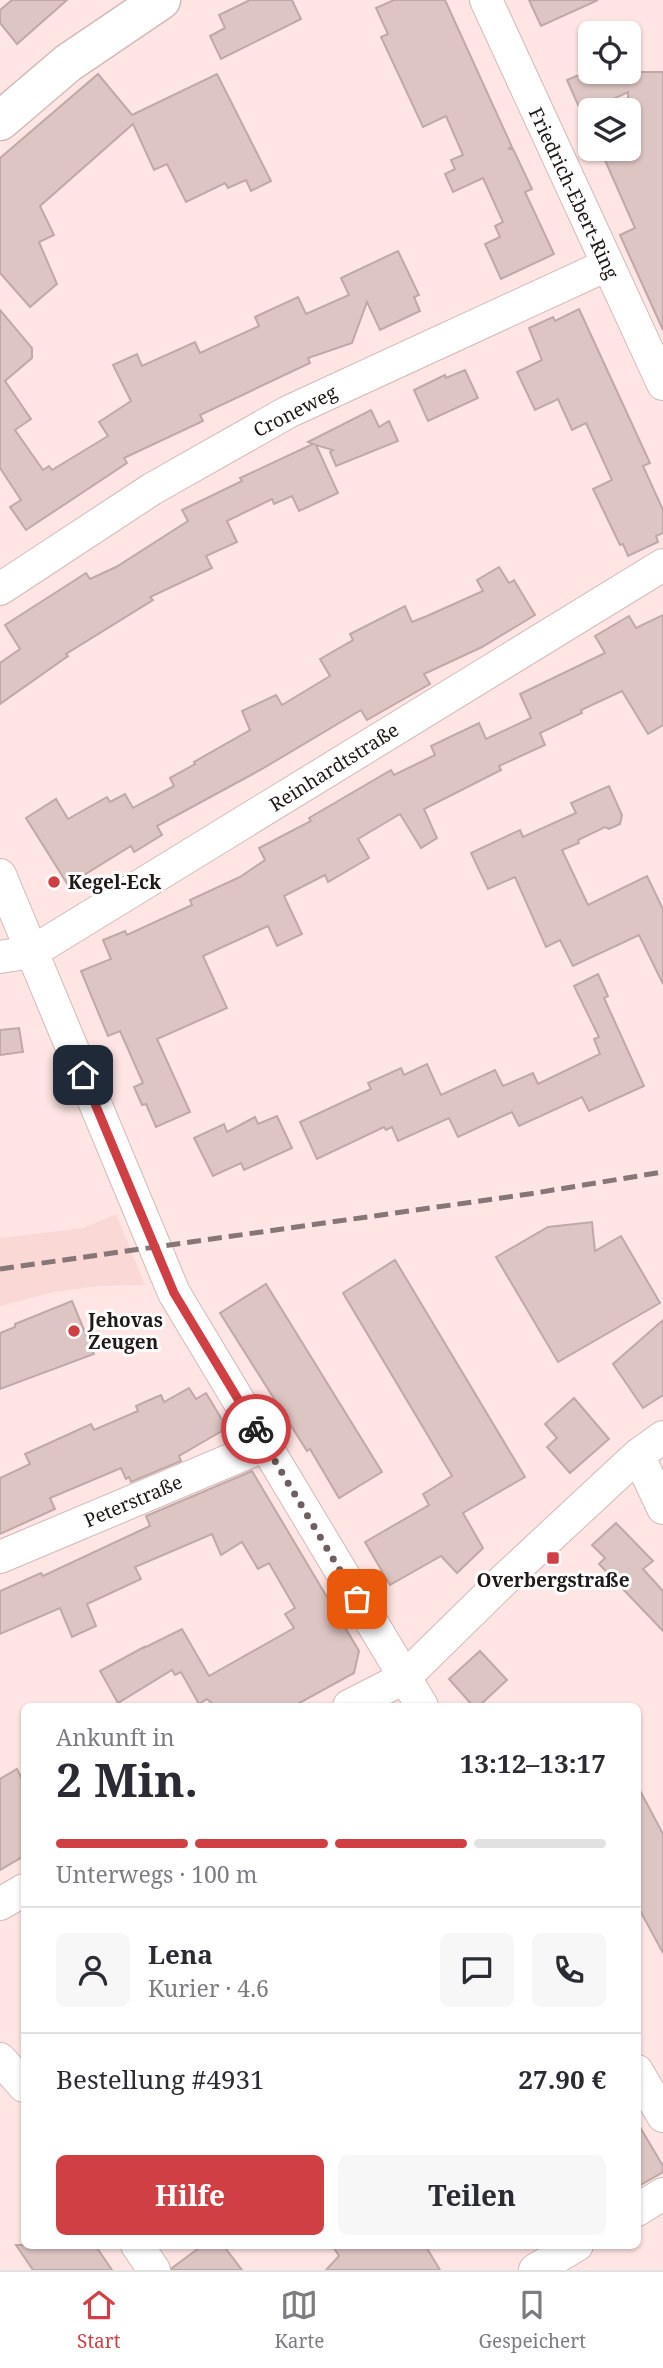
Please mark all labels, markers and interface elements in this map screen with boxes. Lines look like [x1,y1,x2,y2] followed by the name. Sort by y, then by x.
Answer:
[578,21,641,161] map controls
[578,21,641,84] button: locate
[578,98,641,161] button: layers
[523,103,625,283] street label: Friedrich-Ebert-Ring
[249,379,341,443] street label: Croneweg
[264,717,404,817] street label: Reinhardtstraße
[68,869,162,895] place label: Kegel-Eck
[46,874,62,890] marker: Kegel-Eck
[53,1045,113,1105] pin
[64,1056,102,1094] icon: home
[87,1307,163,1355] place label: Jehovas Zeugen
[66,1323,82,1339] marker: Jehovas Zeugen
[221,1394,291,1464] courier
[237,1410,275,1448] icon: bike
[80,1469,186,1533] street label: Peterstraße
[545,1550,561,1566] marker: Overbergstraße
[476,1567,630,1593] place label: Overbergstraße
[327,1569,387,1629] pin
[338,1580,376,1618] icon: bag
[56,1721,175,1753] text: Ankunft in
[460,1745,606,1781] text: 13:12–13:17
[56,1748,198,1810] text: 2 Min.
[56,1858,257,1890] text: Unterwegs · 100 m
[56,1933,130,2007] button: person
[440,1933,514,2007] button: chat
[532,1933,606,2007] button: phone
[148,1936,213,1972] text: Lena
[148,1972,269,2004] text: Kurier · 4.6
[56,2061,265,2097] text: Bestellung #4931
[518,2061,606,2097] text: 27.90 €
[56,2155,324,2235] button: Hilfe
[338,2155,606,2235] button: Teilen
[77,2286,120,2354] tab: Start
[275,2286,324,2354] tab: Karte
[478,2286,586,2354] tab: Gespeichert

